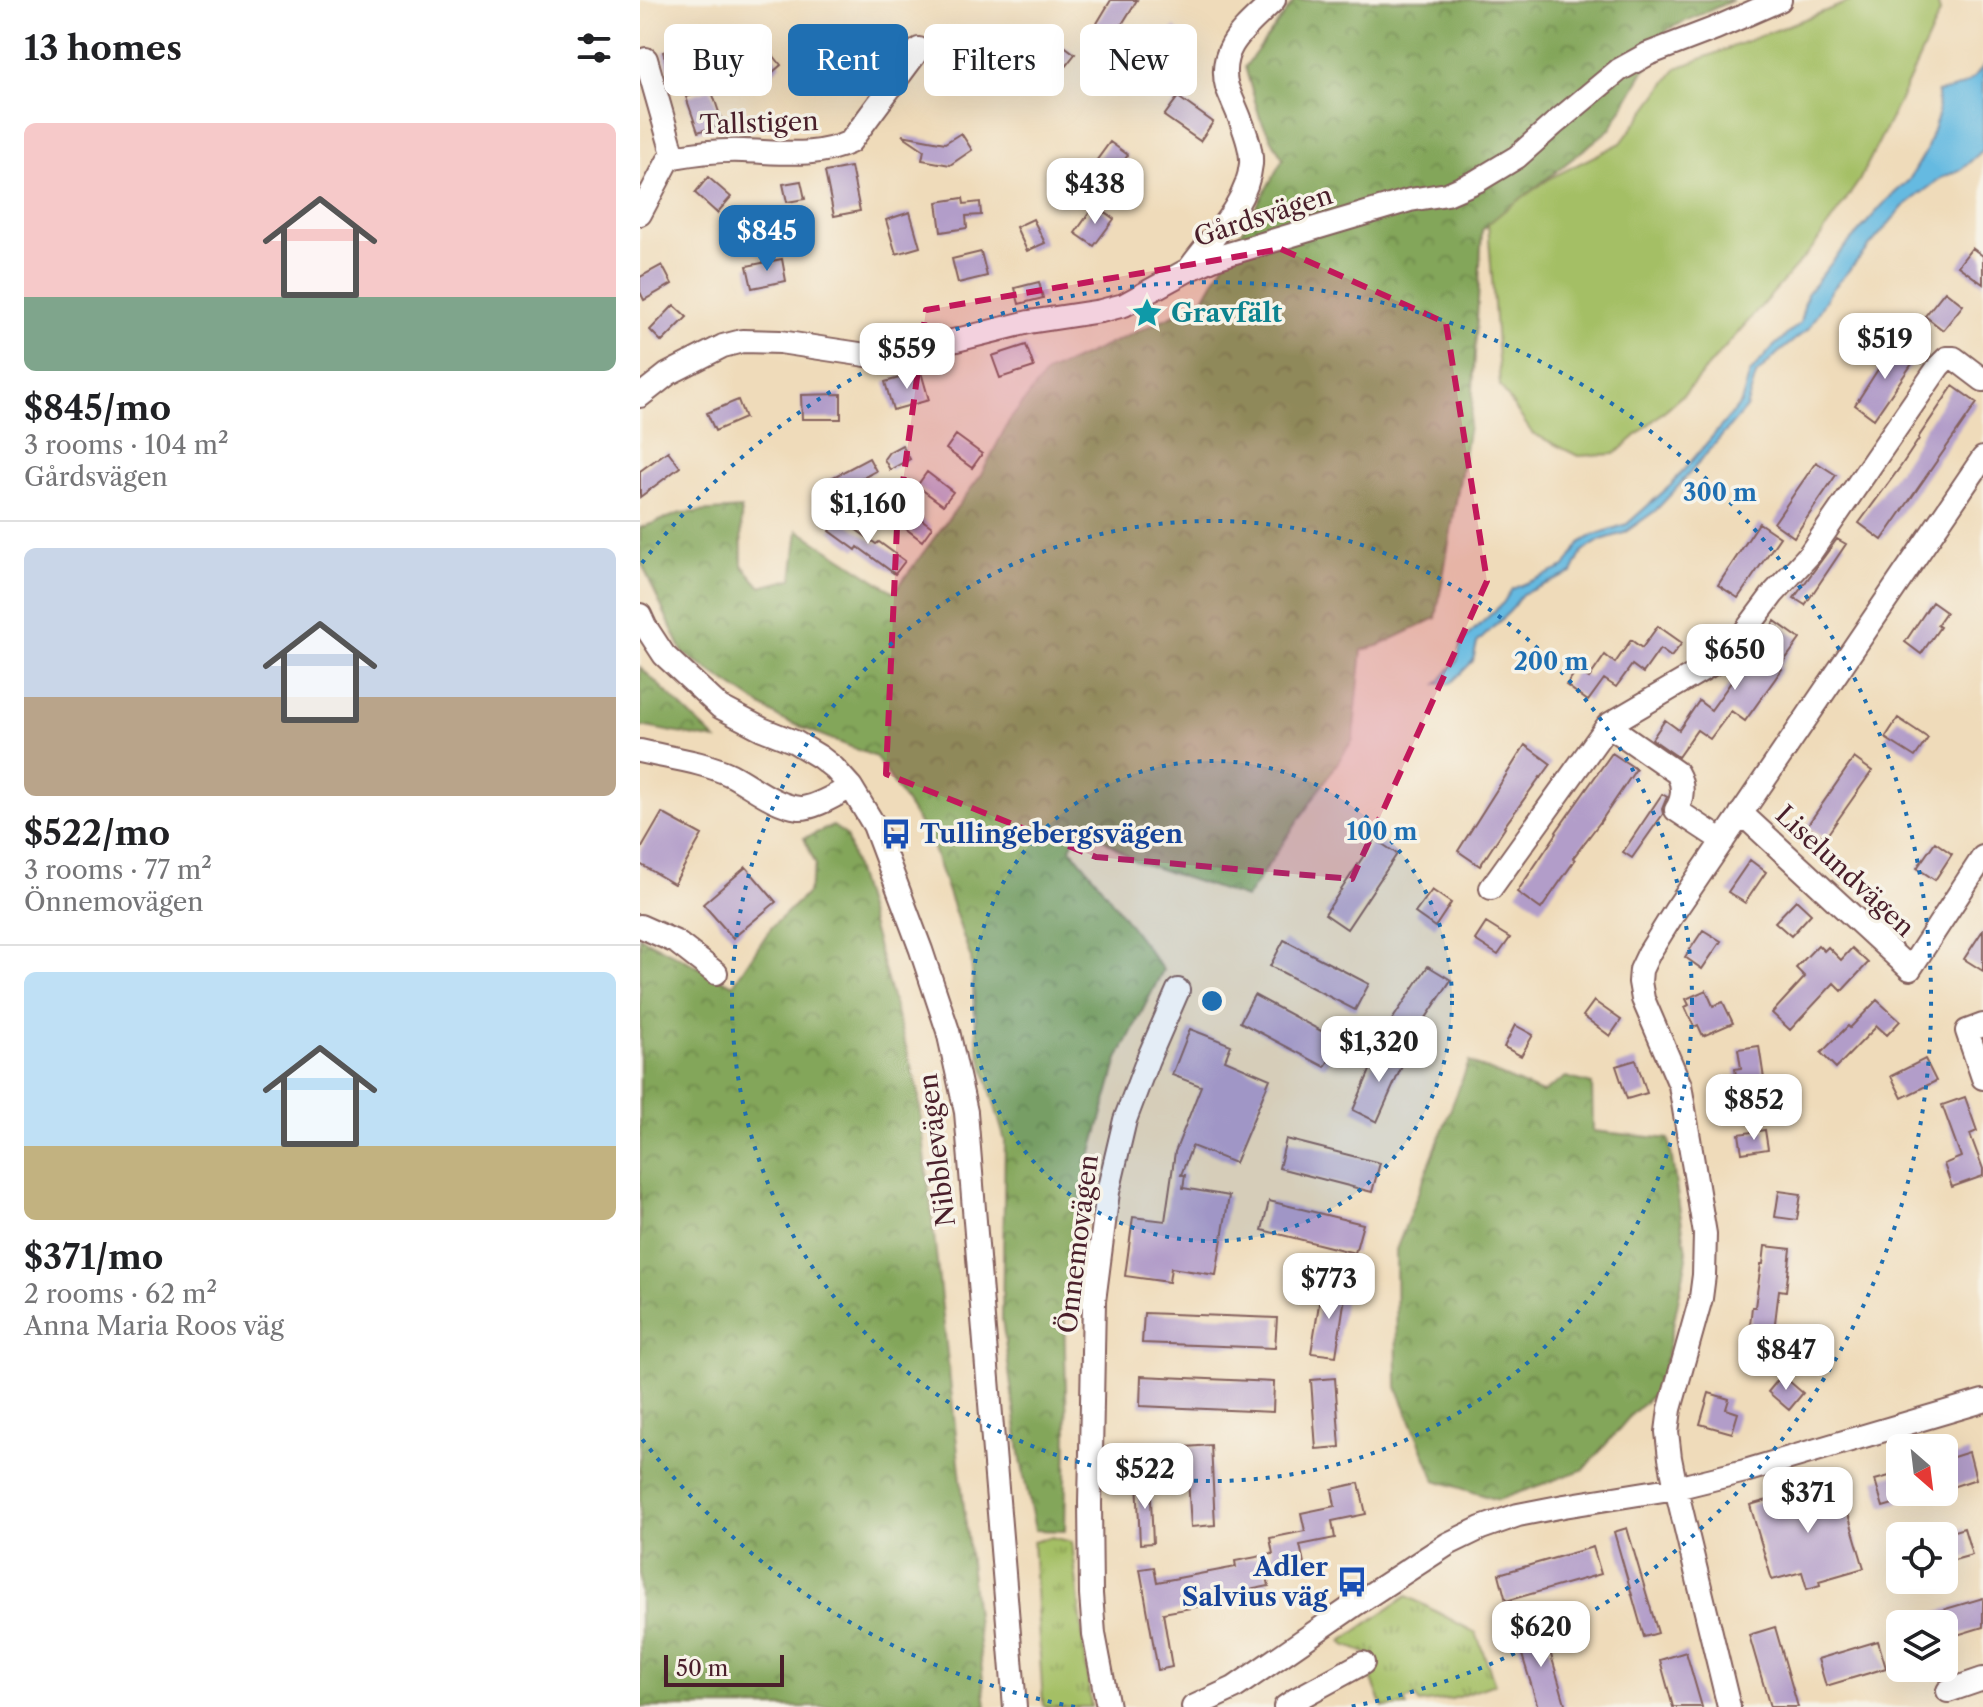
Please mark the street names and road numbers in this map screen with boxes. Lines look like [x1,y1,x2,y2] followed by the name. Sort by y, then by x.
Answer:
[699,105,819,141] street label: Tallstigen
[1190,179,1336,253] street label: Gårdsvägen
[1769,799,1921,943] street label: Liselundvägen
[912,1072,962,1228] street label: Nibblevägen
[1051,1153,1105,1335] street label: Önnemovägen

